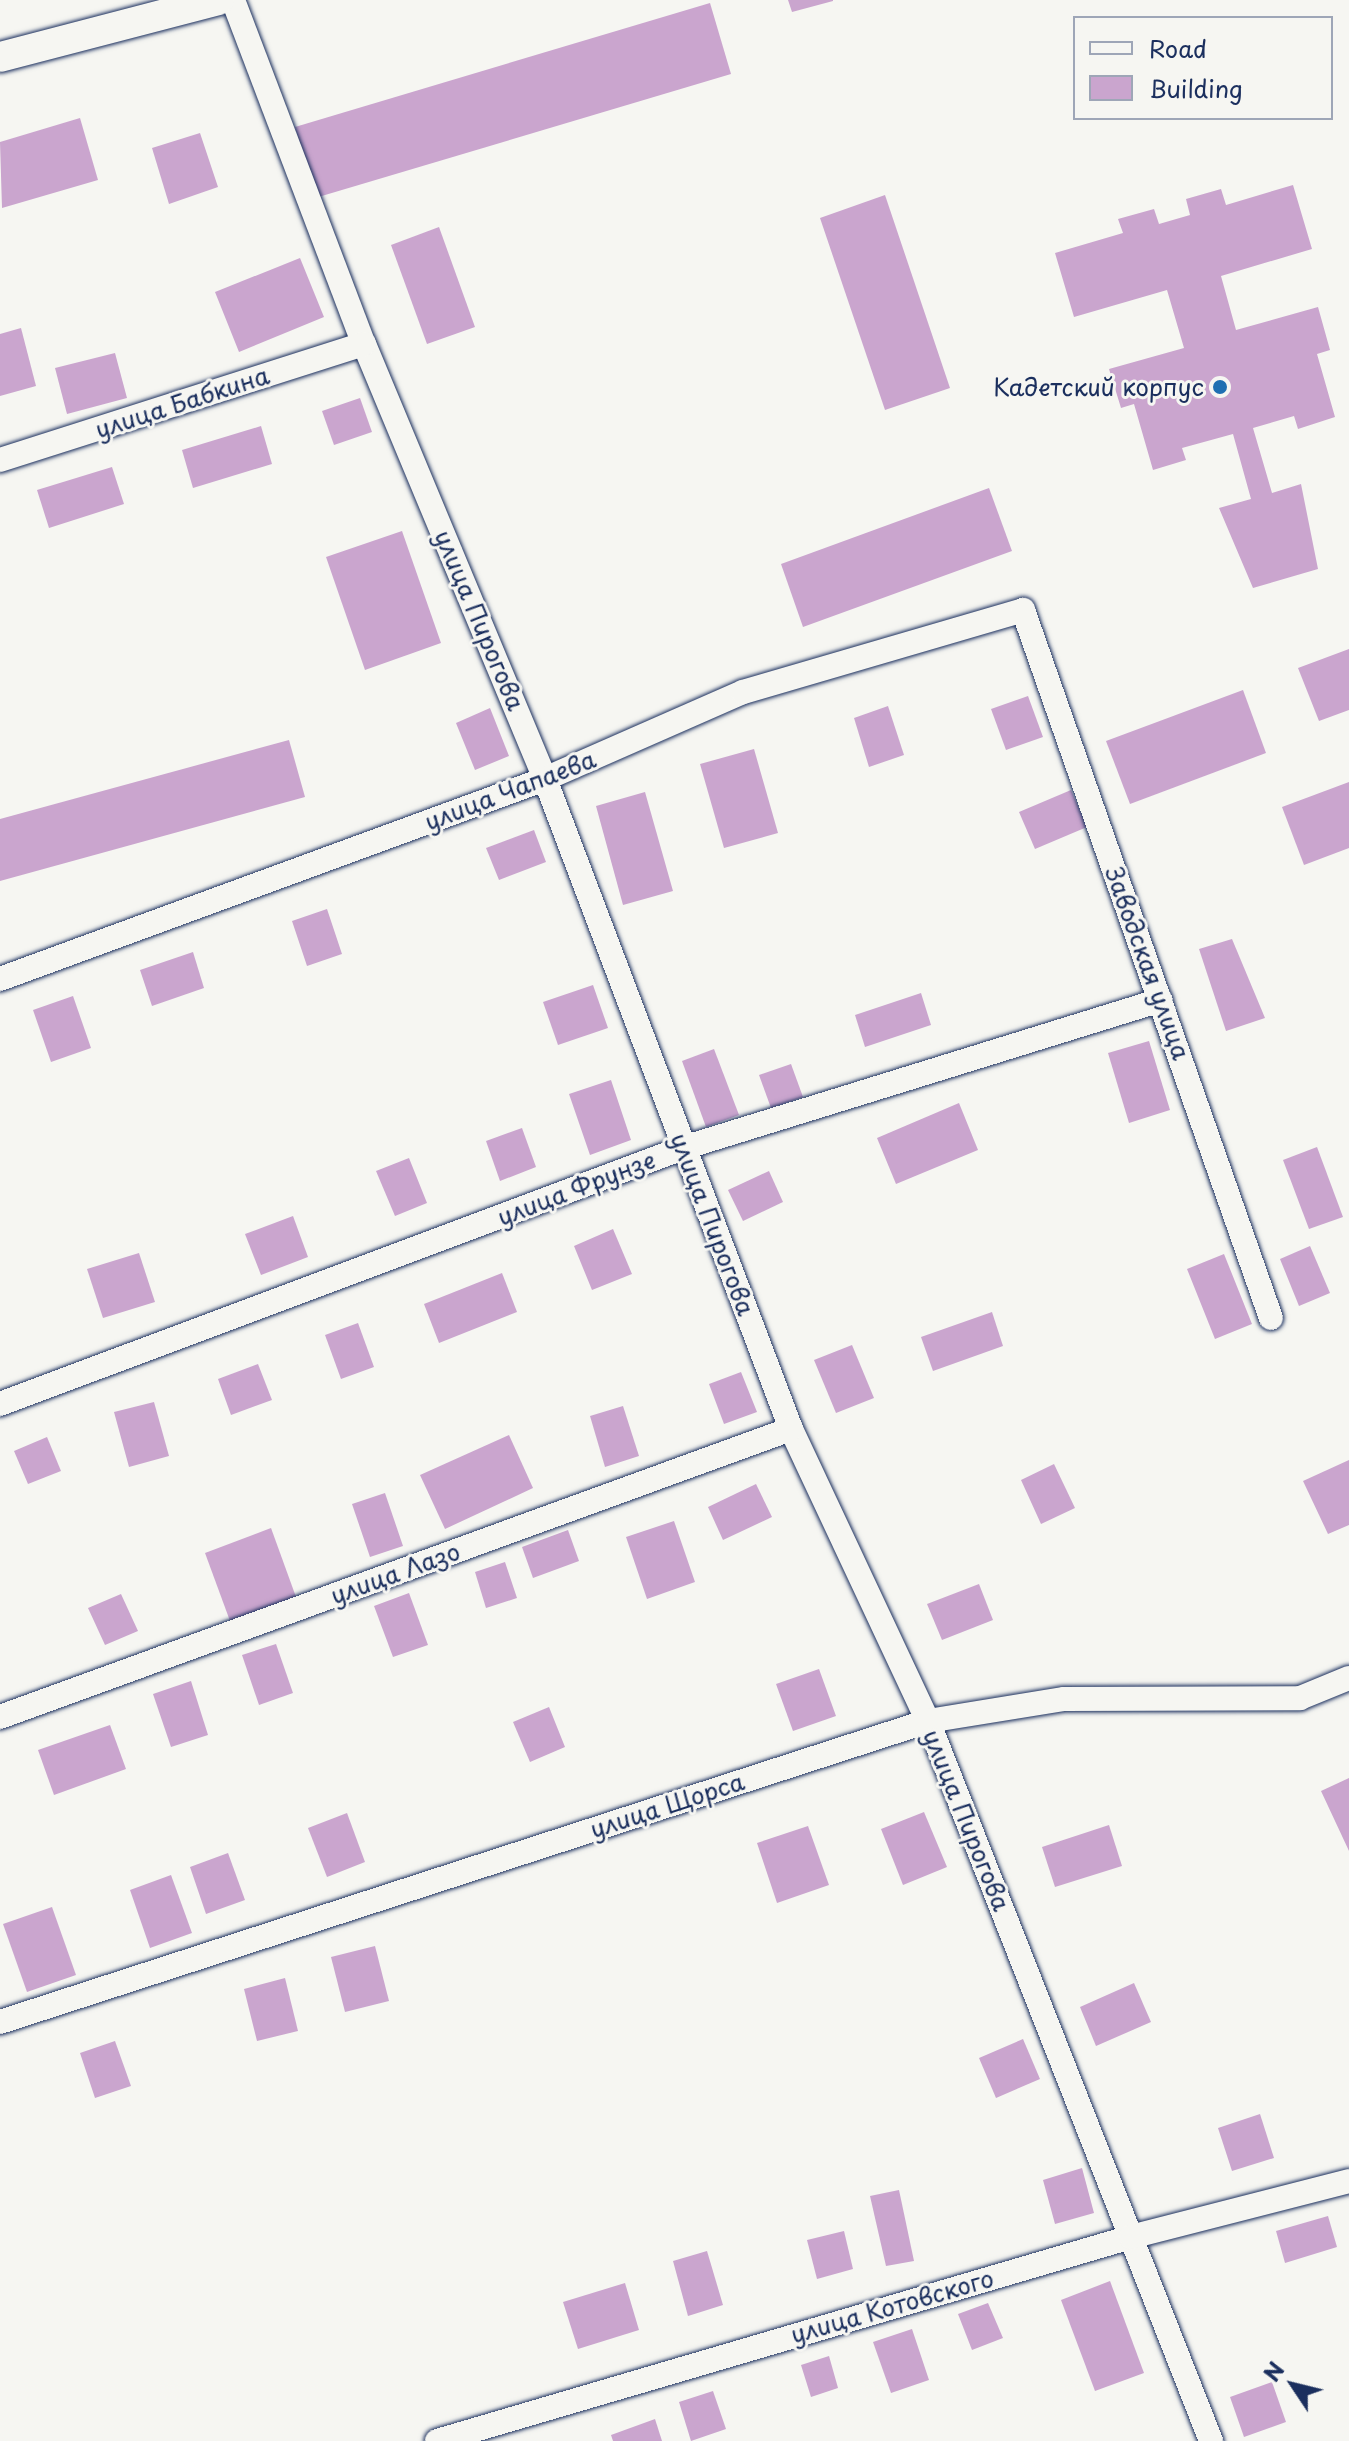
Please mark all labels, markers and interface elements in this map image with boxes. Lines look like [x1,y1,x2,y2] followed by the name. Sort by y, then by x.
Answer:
[1073,16,1333,120] legend
[1149,30,1207,66] text: Road
[1149,70,1243,106] text: Building
[91,360,273,444] street label: улица Бабкина
[991,373,1204,401] place label: Кадетский корпус
[1211,378,1229,396] marker: Кадетский корпус
[429,525,531,715] street label: улица Пирогова
[420,744,600,836] street label: улица Чапаева
[1100,862,1196,1064] street label: Заводская улица
[665,1129,761,1319] street label: улица Пирогова
[493,1144,659,1232] street label: улица Фрунзе
[326,1536,464,1610] street label: улица Лазо
[917,1725,1017,1915] street label: улица Пирогова
[586,1766,748,1844] street label: улица Щорса
[786,2263,998,2349] street label: улица Котовского
[1253,2345,1333,2425] north arrow
[1254,2354,1291,2388] text: N

